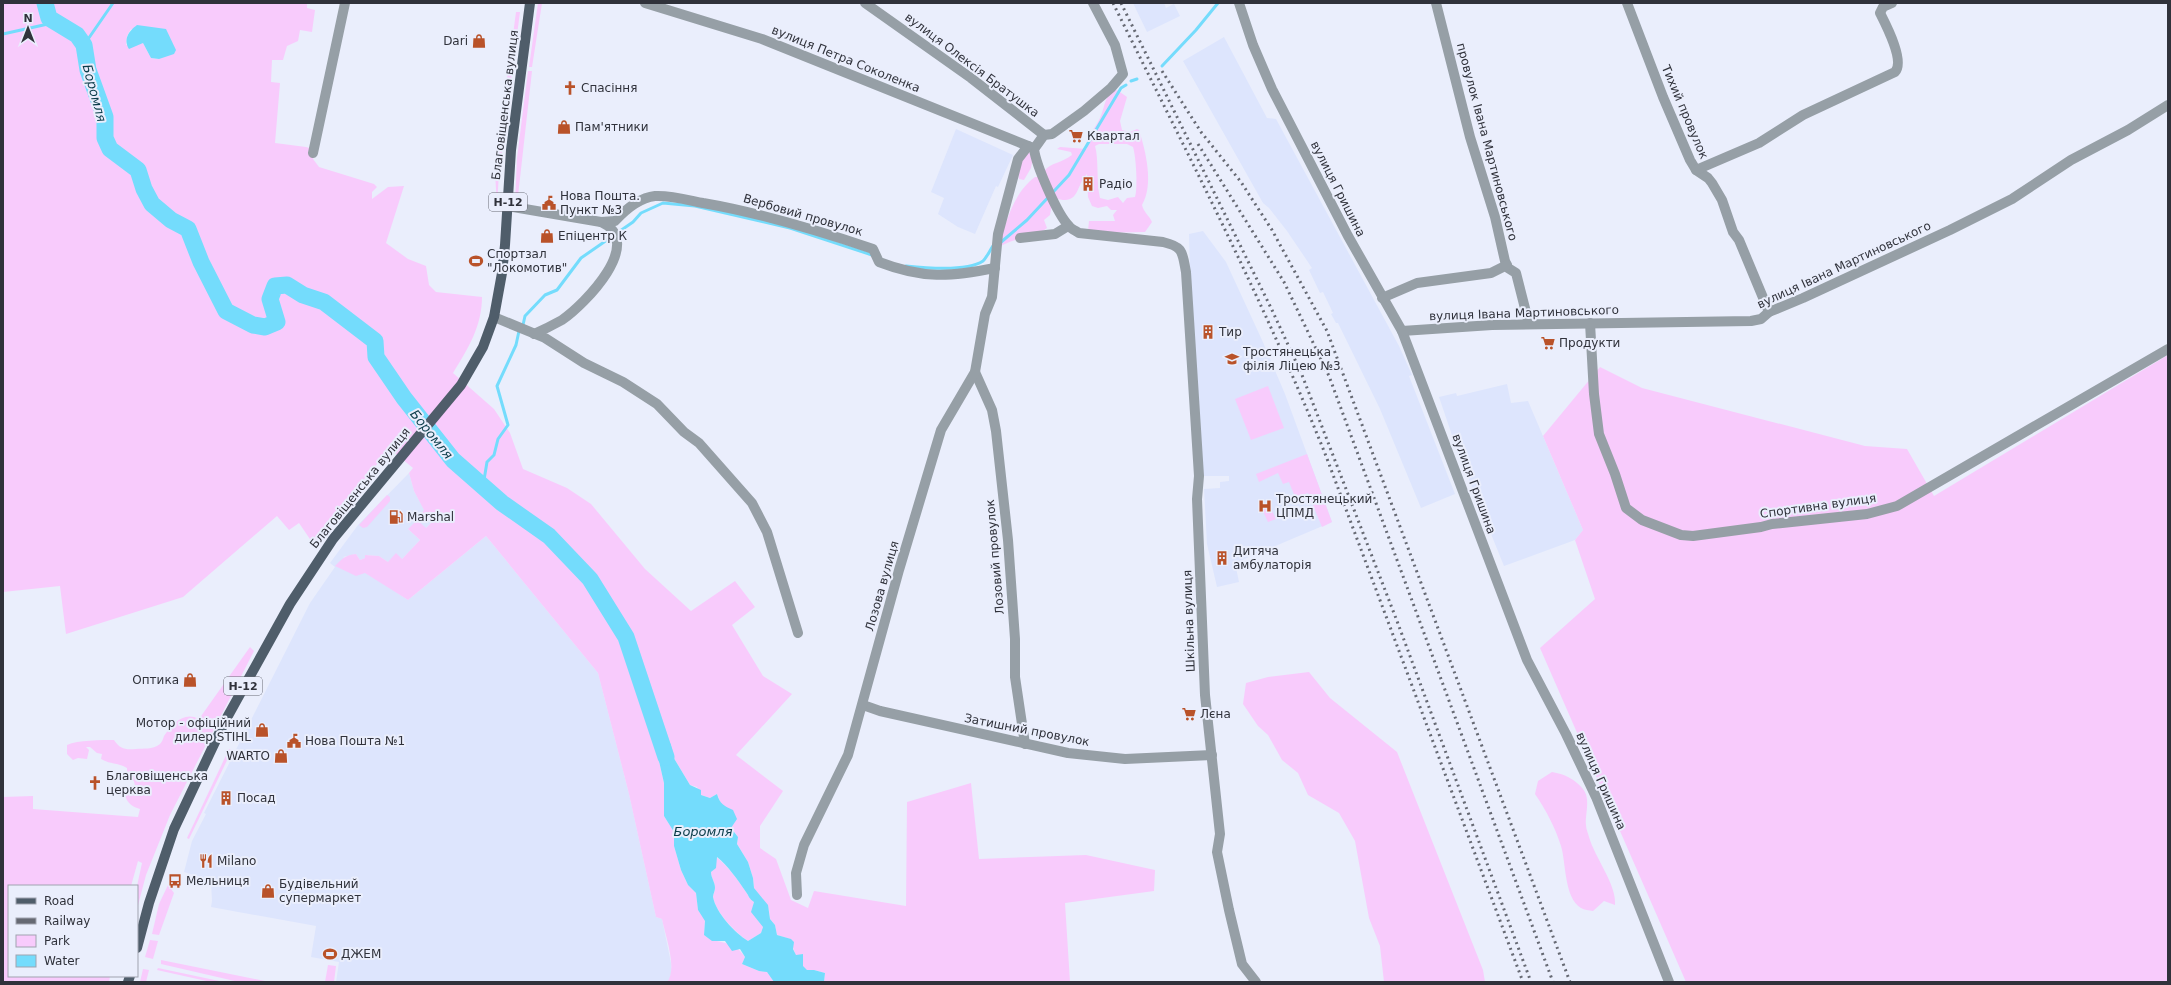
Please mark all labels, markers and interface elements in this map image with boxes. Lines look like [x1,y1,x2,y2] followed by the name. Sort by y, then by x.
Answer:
[8,8,48,48] north arrow
[902,10,1042,120] street label: вулиця Олексія Братушка
[23,12,33,25] text: N
[770,23,922,95] street label: вулиця Петра Соколенка
[489,29,521,181] street label: Благовіщенська вулиця
[471,33,487,49] shop icon: Dari
[443,34,468,48] place label: Dari
[1454,42,1520,242] street label: провулок Івана Мартиновського
[1658,62,1711,161] street label: Тихий провулок
[80,63,109,124] water label: Боромля
[562,80,578,96] church icon: Спасіння
[581,81,637,95] place label: Спасіння
[556,119,572,135] shop icon: Пам'ятники
[575,120,649,134] place label: Пам'ятники
[1068,128,1084,144] supermarket icon: Квартал
[1087,129,1140,143] place label: Квартал
[1308,139,1368,239] street label: вулиця Гришина
[1080,176,1096,192] building icon: Радіо
[1099,177,1133,191] place label: Радіо
[560,189,640,217] place label: Нова Пошта. Пункт №3
[742,191,864,239] street label: Вербовий провулок
[489,193,527,211] road number: Н-12
[541,195,557,211] public building icon: Нова Пошта. Пункт №3
[1755,218,1933,312] street label: вулиця Івана Мартиновського
[539,228,555,244] shop icon: Епіцентр К
[558,229,628,243] place label: Епіцентр К
[487,247,567,275] place label: Спортзал "Локомотив"
[468,253,484,269] sports icon: Спортзал "Локомотив"
[1429,303,1619,323] street label: вулиця Івана Мартиновського
[1200,324,1216,340] building icon: Тир
[1218,325,1242,339] place label: Тир
[1540,335,1556,351] supermarket icon: Продукти
[1559,336,1620,350] place label: Продукти
[1242,345,1341,373] place label: Тростянецька філія Ліцею №3
[1224,351,1240,367] school or university icon: Тростянецька філія Ліцею №3
[407,407,456,462] water label: Боромля
[307,425,413,551] street label: Благовіщенська вулиця
[1449,432,1499,536] street label: вулиця Гришина
[1759,491,1877,521] street label: Спортивна вулиця
[1275,492,1372,520] place label: Тростянецький ЦПМД
[1257,498,1273,514] hospital icon: Тростянецький ЦПМД
[983,499,1007,615] street label: Лозовий провулок
[388,509,404,525] fuel station icon: Marshal
[407,510,454,524] place label: Marshal
[862,539,902,633] street label: Лозова вулиця
[1233,544,1311,572] place label: Дитяча амбулаторія
[1214,550,1230,566] building icon: Дитяча амбулаторія
[1180,570,1198,672] street label: Шкільна вулиця
[182,672,198,688] shop icon: Оптика
[132,673,179,687] place label: Оптика
[224,677,262,695] road number: Н-12
[1181,706,1197,722] supermarket icon: Лєна
[1200,707,1231,721] place label: Лєна
[963,711,1091,749] street label: Затишний провулок
[136,716,251,744] place label: Мотор - офіційний дилер STIHL
[254,722,270,738] shop icon: Мотор - офіційний дилер STIHL
[1573,730,1629,832] street label: вулиця Гришина
[286,733,302,749] public building icon: Нова Пошта №1
[305,734,405,748] place label: Нова Пошта №1
[273,748,289,764] shop icon: WARTO
[226,749,270,763] place label: WARTO
[106,769,208,797] place label: Благовіщенська церква
[87,775,103,791] church icon: Благовіщенська церква
[218,790,234,806] building icon: Посад
[237,791,276,805] place label: Посад
[673,824,733,839] water label: Боромля
[198,853,214,869] restaurant icon: Milano
[217,854,256,868] place label: Milano
[167,873,183,889] bus stop icon: Мельниця
[186,874,250,888] place label: Мельниця
[279,877,361,905] place label: Будівельний супермаркет
[260,883,276,899] shop icon: Будівельний супермаркет
[8,885,138,977] legend
[44,894,74,908] text: Road
[44,914,90,928] text: Railway
[44,934,70,948] text: Park
[322,946,338,962] sports icon: ДЖЕМ
[341,947,381,961] place label: ДЖЕМ
[44,954,80,968] text: Water

